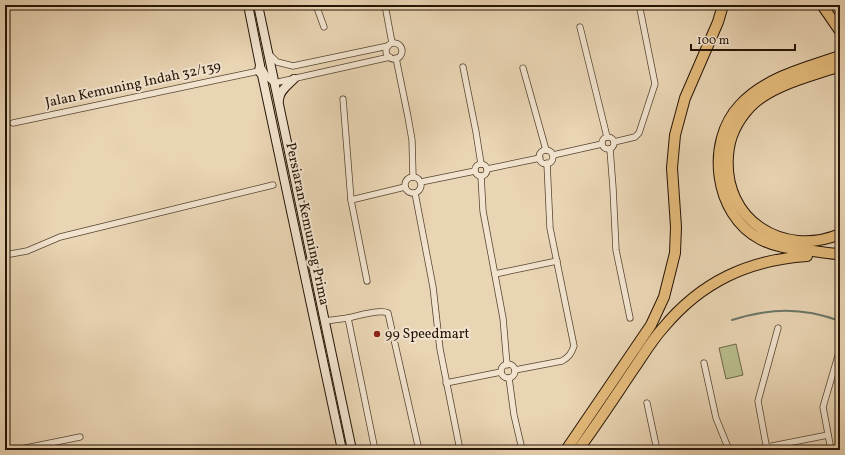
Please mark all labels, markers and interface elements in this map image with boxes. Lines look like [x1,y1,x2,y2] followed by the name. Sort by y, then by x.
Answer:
[691,26,795,52] scale bar
[697,33,730,49] text: 100 m
[44,57,222,113] street label: Jalan Kemuning Indah 32/139
[280,141,334,307] street label: Persiaran Kemuning Prima
[385,325,470,344] place label: 99 Speedmart
[372,329,382,339] marker: 99 Speedmart

